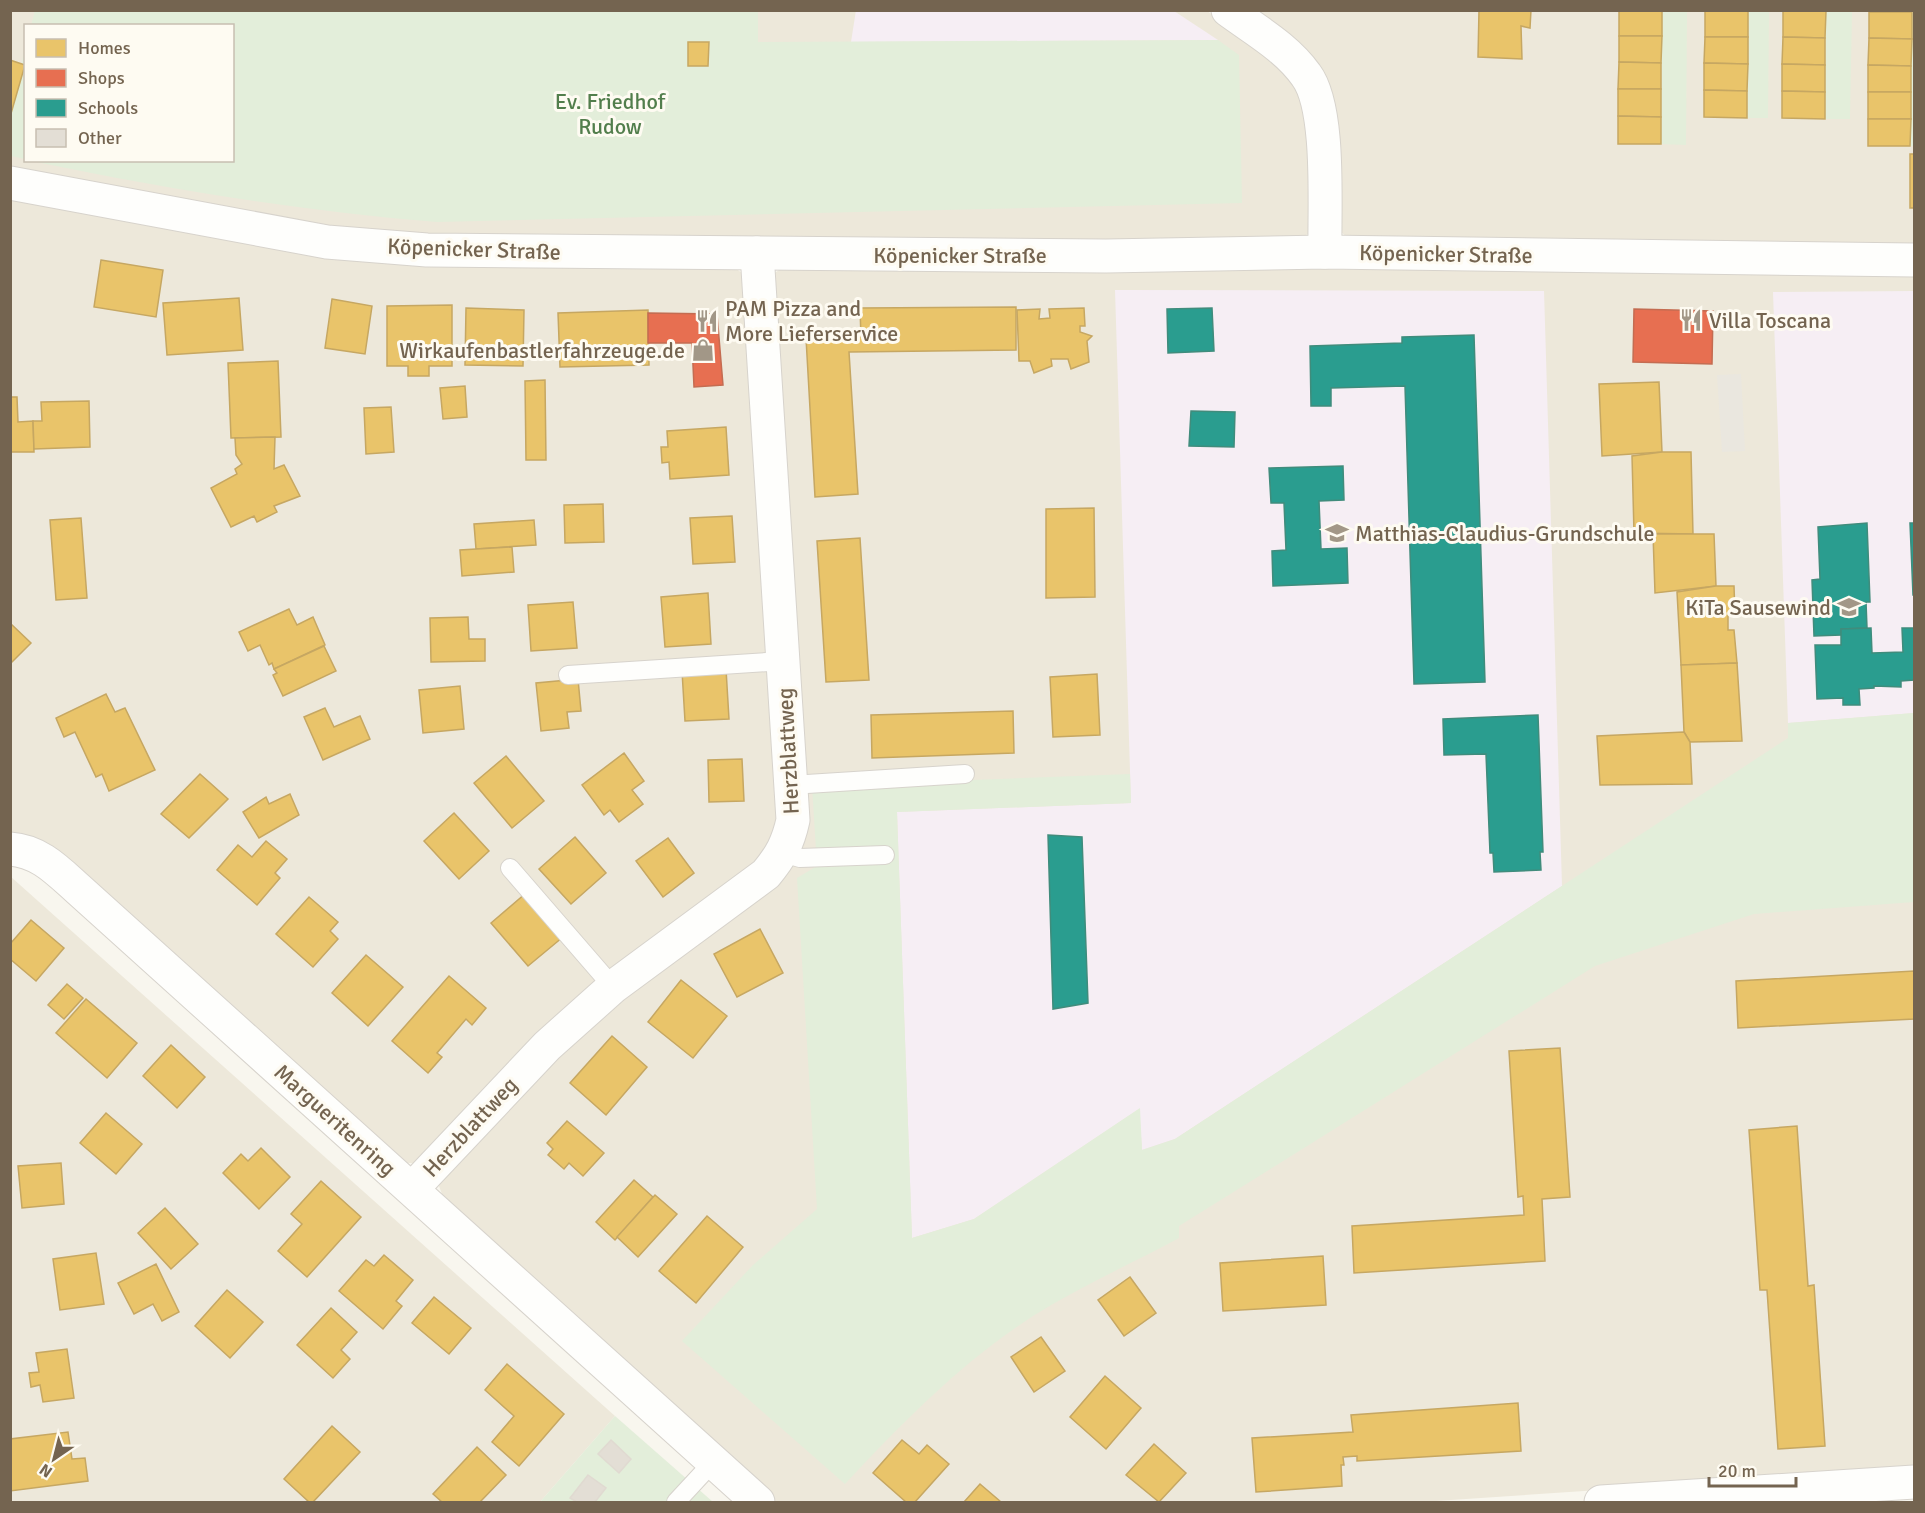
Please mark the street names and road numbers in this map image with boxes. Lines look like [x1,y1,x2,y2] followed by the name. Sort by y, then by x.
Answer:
[387,232,561,266] street label: Köpenicker Straße
[1359,239,1533,269] street label: Köpenicker Straße
[873,242,1047,269] street label: Köpenicker Straße
[771,687,805,815] street label: Herzblattweg
[269,1058,401,1182] street label: Margueritenring
[417,1071,523,1183] street label: Herzblattweg

